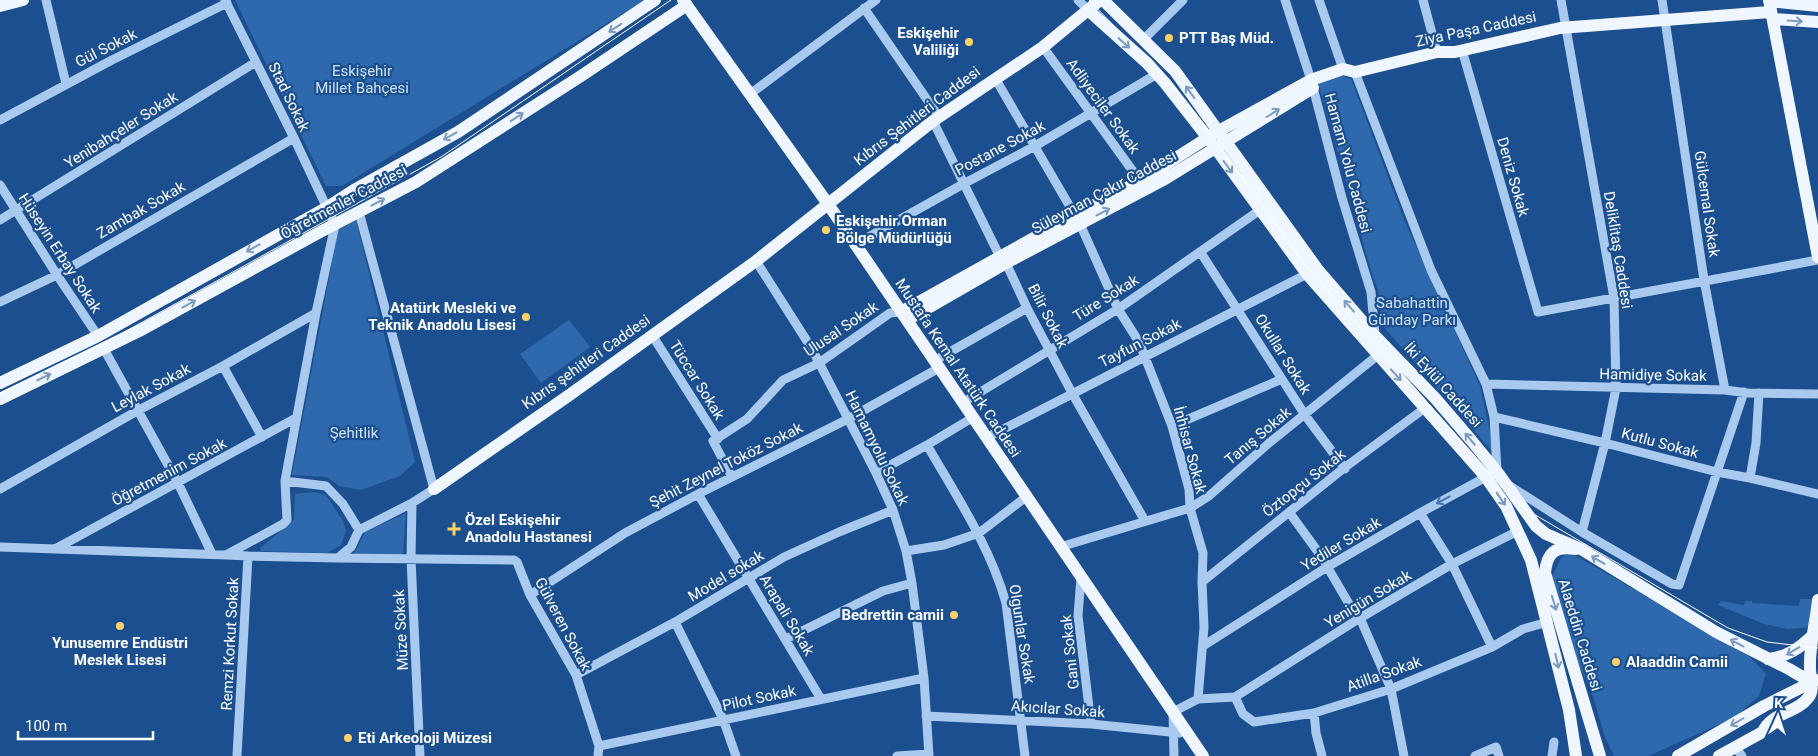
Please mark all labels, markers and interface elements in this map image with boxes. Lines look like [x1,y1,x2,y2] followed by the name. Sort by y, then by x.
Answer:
[1414,7,1538,51] street label: Ziya Paşa Caddesi
[1787,16,1803,25] one-way arrow
[608,23,622,33] one-way arrow
[897,24,960,59] place label: Eskişehir Valiliği
[72,25,140,71] street label: Gül Sokak
[1179,29,1274,47] place label: PTT Baş Müd.
[1163,32,1175,44] marker: PTT Baş Müd.
[963,36,975,48] marker: Eskişehir Valiliği
[1118,37,1131,48] one-way arrow
[1062,55,1144,157] street label: Adliyeciler Sokak
[264,59,314,135] street label: Stad Sokak
[315,62,409,97] park label: Eskişehir Millet Bahçesi
[850,63,984,169] street label: Kıbrıs Şehitleri Caddesi
[1185,85,1195,99] one-way arrow
[61,88,181,172] street label: Yenibahçeler Sokak
[1321,91,1375,235] street label: Hamam Yolu Caddesi
[1266,108,1280,118] one-way arrow
[509,112,523,122] one-way arrow
[952,117,1049,179] street label: Postane Sokak
[442,131,457,141] one-way arrow
[1493,135,1533,219] street label: Deniz Sokak
[1029,146,1179,238] street label: Süleyman Çakır Caddesi
[1691,150,1723,259] street label: Gülcemal Sokak
[1223,160,1233,174] one-way arrow
[278,161,410,243] street label: Öğretmenler Caddesi
[94,177,189,243] street label: Zambak Sokak
[15,190,106,317] street label: Hüseyin Erbay Sokak
[1600,190,1636,310] street label: Deliklitaş Caddesi
[370,197,385,206] one-way arrow
[1095,207,1110,217] one-way arrow
[836,212,952,247] place label: Eskişehir Orman Bölge Müdürlüğü
[820,224,832,236] marker: Eskişehir Orman Bölge Müdürlüğü
[246,244,261,254] one-way arrow
[1070,271,1142,325] street label: Türe Sokak
[891,275,1025,461] street label: Mustafa Kemal Atatürk Caddesi
[1024,281,1072,352] street label: Bilir Sokak
[1368,294,1456,329] park label: Sabahattin Günday Parkı
[800,297,882,360] street label: Ulusal Sokak
[181,299,196,309] one-way arrow
[368,299,516,334] place label: Atatürk Mesleki ve Teknik Anadolu Lisesi
[1344,299,1355,312] one-way arrow
[518,311,654,413] street label: Kıbrıs şehitleri Caddesi
[520,311,532,323] marker: Atatürk Mesleki ve Teknik Anadolu Lisesi
[1251,311,1315,398] street label: Okullar Sokak
[1096,314,1184,371] street label: Tayfun Sokak
[666,337,729,423] street label: Tüccar Sokak
[1400,339,1486,431] street label: İki Eylül Caddesi
[108,359,194,416] street label: Leylak Sokak
[1599,365,1707,385] street label: Hamidiye Sokak
[1390,368,1402,381] one-way arrow
[36,372,51,382] one-way arrow
[841,388,913,509] street label: Hamamyolu Sokak
[1221,403,1295,469] street label: Tanış Sokak
[1170,404,1210,496] street label: İnhisar Sokak
[646,418,806,511] street label: Şehit Zeynel Toköz Sokak
[330,424,379,442] park label: Şehitlik
[1620,424,1701,462] street label: Kutlu Sokak
[1464,433,1476,446] one-way arrow
[109,434,230,510] street label: Öğretmenim Sokak
[1259,445,1349,521] street label: Öztopçu Sokak
[1496,491,1506,505] one-way arrow
[1436,496,1451,505] one-way arrow
[465,511,592,546] place label: Özel Eskişehir Anadolu Hastanesi
[1298,513,1384,575] street label: Yediler Sokak
[447,522,461,536] marker: Özel Eskişehir Anadolu Hastanesi
[685,546,767,606] street label: Model sokak
[1591,554,1605,564] one-way arrow
[1321,566,1415,632] street label: Yenigün Sokak
[756,571,818,659] street label: Arapali Sokak
[531,574,595,674] street label: Gülveren Sokak
[218,577,242,711] street label: Remzi Korkut Sokak
[1554,577,1606,693] street label: Alaeddin Caddesi
[1005,583,1039,685] street label: Olgunlar Sokak
[390,589,412,671] street label: Müze Sokak
[1549,595,1559,611] one-way arrow
[841,606,944,624] place label: Bedrettin camii
[948,609,960,621] marker: Bedrettin camii
[1057,613,1083,690] street label: Gani Sokak
[114,620,126,632] marker: Yunusemre Endüstri Meslek Lisesi
[52,634,188,669] place label: Yunusemre Endüstri Meslek Lisesi
[1730,638,1745,648] one-way arrow
[1785,646,1800,656] one-way arrow
[1344,652,1424,696] street label: Atilla Sokak
[1553,653,1562,669] one-way arrow
[1626,653,1728,671] place label: Alaaddin Camii
[1610,656,1622,668] marker: Alaaddin Camii
[721,681,798,715] street label: Pilot Sokak
[1753,691,1803,741] north arrow
[1774,695,1784,711] text: K
[1010,697,1106,721] street label: Akıcılar Sokak
[18,708,152,740] scale bar
[25,717,67,735] text: 100 m
[1731,717,1745,727] one-way arrow
[358,729,492,747] place label: Eti Arkeoloji Müzesi
[342,732,354,744] marker: Eti Arkeoloji Müzesi

